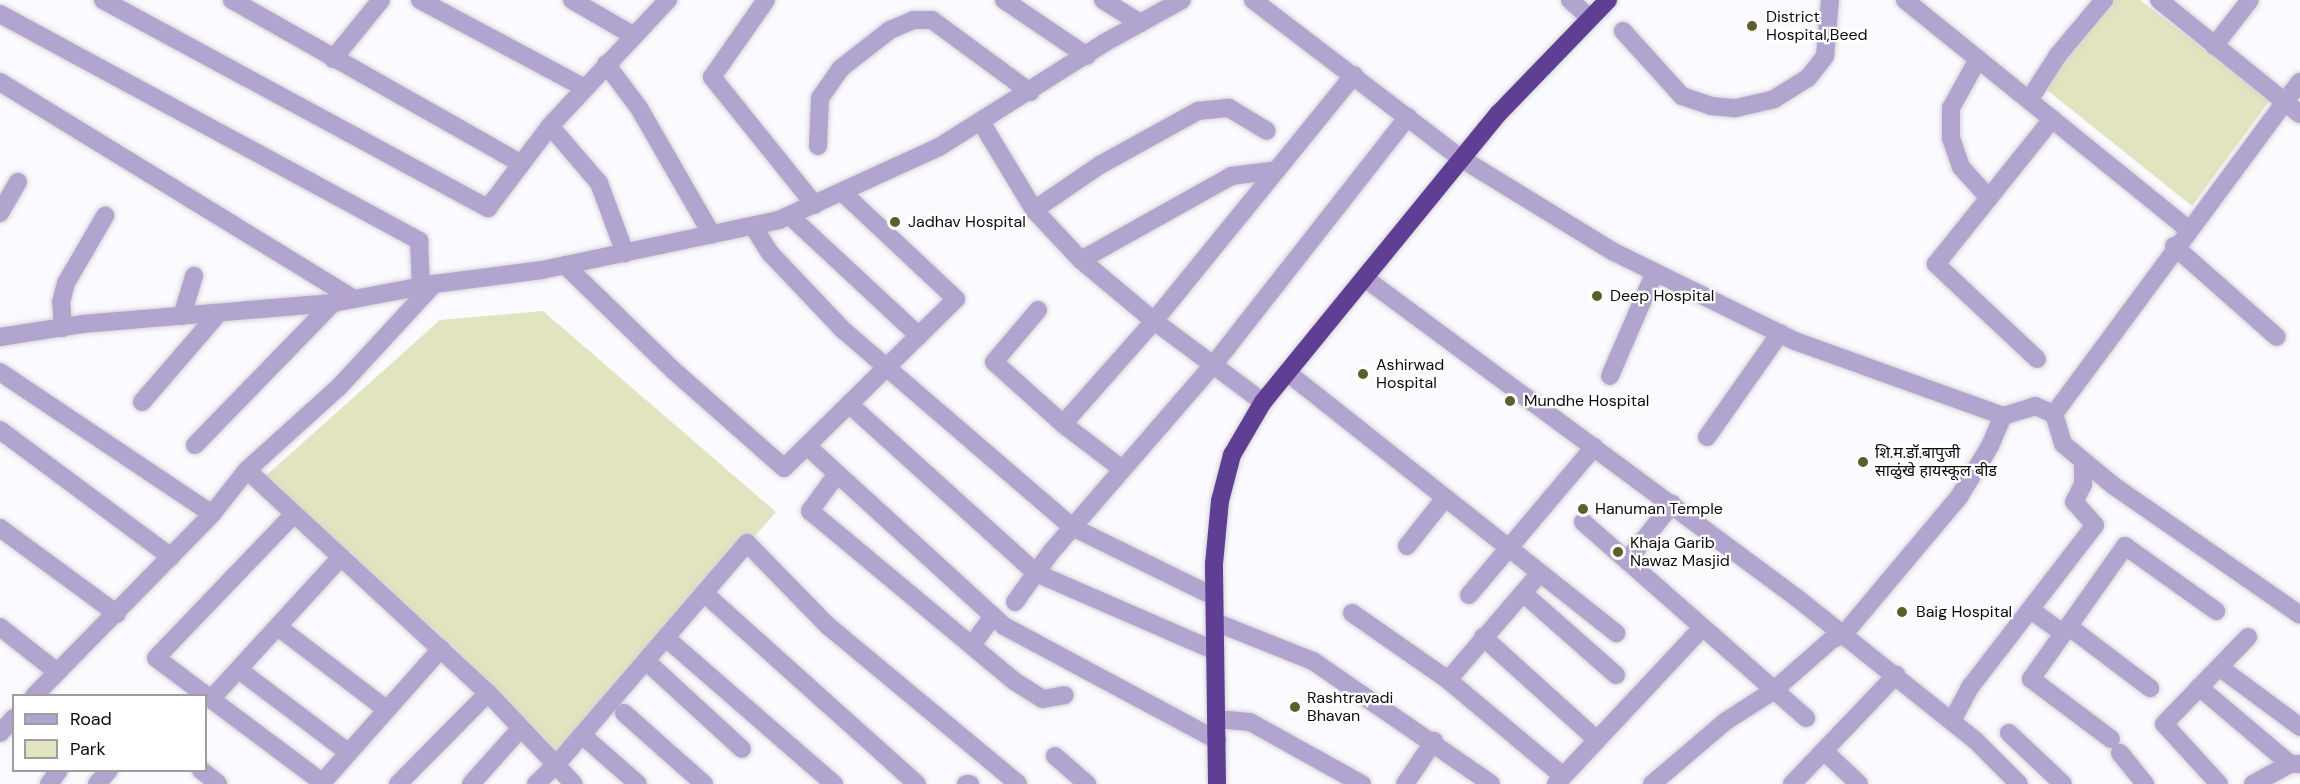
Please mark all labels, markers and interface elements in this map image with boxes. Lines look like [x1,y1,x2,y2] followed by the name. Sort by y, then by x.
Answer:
[1766,7,1868,45] place label: District Hospital,Beed
[1743,17,1761,35] marker: District Hospital,Beed
[908,212,1026,232] place label: Jadhav Hospital
[886,213,904,231] marker: Jadhav Hospital
[1610,286,1714,306] place label: Deep Hospital
[1588,287,1606,305] marker: Deep Hospital
[1376,355,1444,393] place label: Ashirwad Hospital
[1354,365,1372,383] marker: Ashirwad Hospital
[1524,391,1649,411] place label: Mundhe Hospital
[1501,392,1519,410] marker: Mundhe Hospital
[1875,443,1997,481] place label: शि.म.डॉ.बापुजी साळुंखे हायस्कूल बीड
[1856,455,1870,469] marker: शि.म.डॉ.बापुजी साळुंखे हायस्कूल बीड
[1595,499,1723,519] place label: Hanuman Temple
[1576,502,1590,516] marker: Hanuman Temple
[1630,533,1730,571] place label: Khaja Garib Nawaz Masjid
[1611,545,1625,559] marker: Khaja Garib Nawaz Masjid
[1916,602,2012,622] place label: Baig Hospital
[1893,603,1911,621] marker: Baig Hospital
[1307,688,1393,726] place label: Rashtravadi Bhavan
[12,694,207,772] legend
[1288,700,1302,714] marker: Rashtravadi Bhavan
[70,707,112,731] text: Road
[70,737,106,761] text: Park

